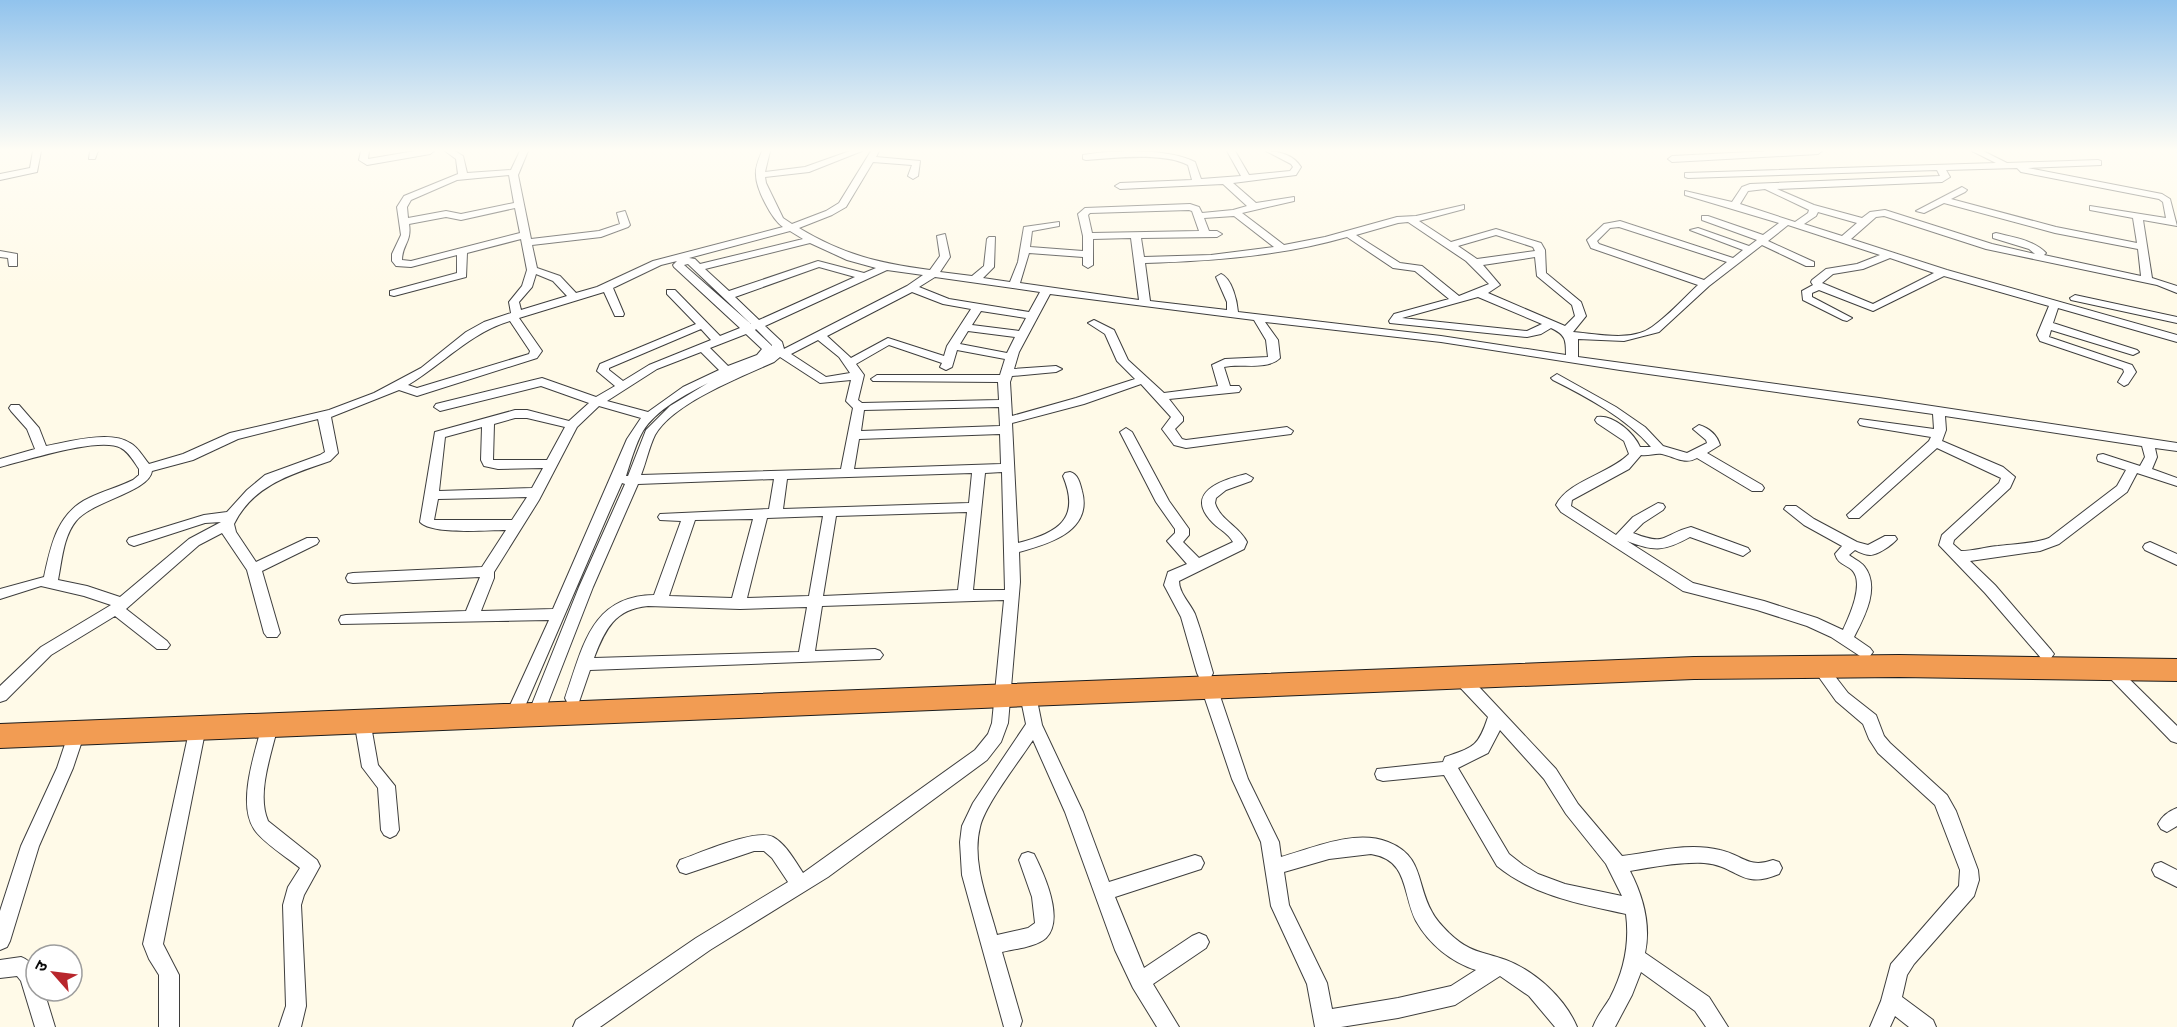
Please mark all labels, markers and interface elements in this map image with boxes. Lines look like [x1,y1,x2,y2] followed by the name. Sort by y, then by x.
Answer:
[24,943,84,1003] north arrow
[29,956,53,975] text: उ

